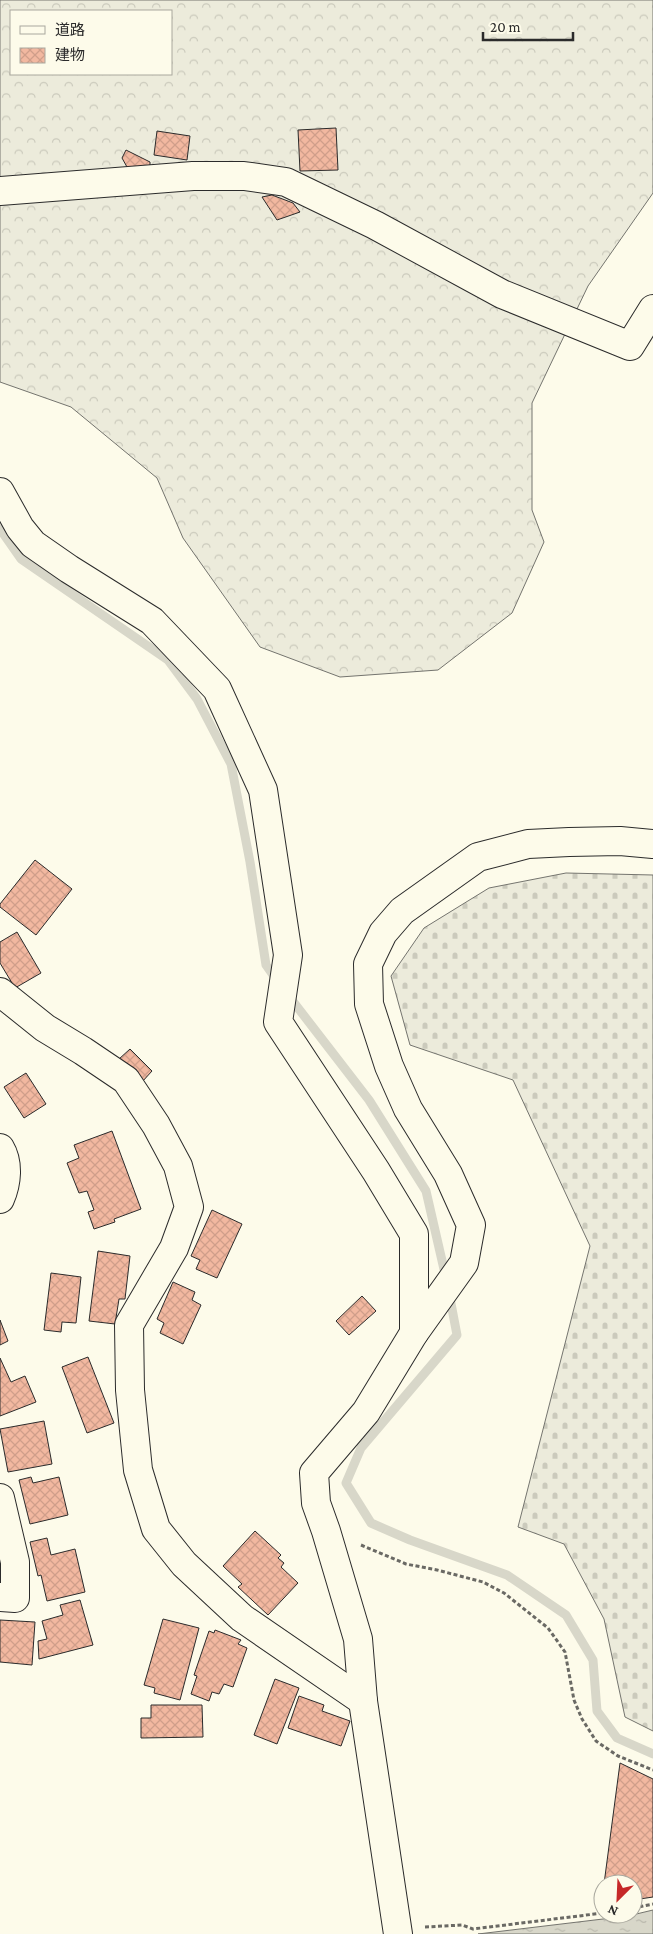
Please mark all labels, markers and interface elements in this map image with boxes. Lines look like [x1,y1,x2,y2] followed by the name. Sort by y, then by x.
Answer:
[10,10,172,75] legend
[483,10,573,42] scale bar
[490,19,521,35] text: 20 m
[55,22,85,38] text: 道路
[55,47,85,63] text: 建物
[593,1874,643,1924] north arrow
[605,1901,620,1920] text: N

